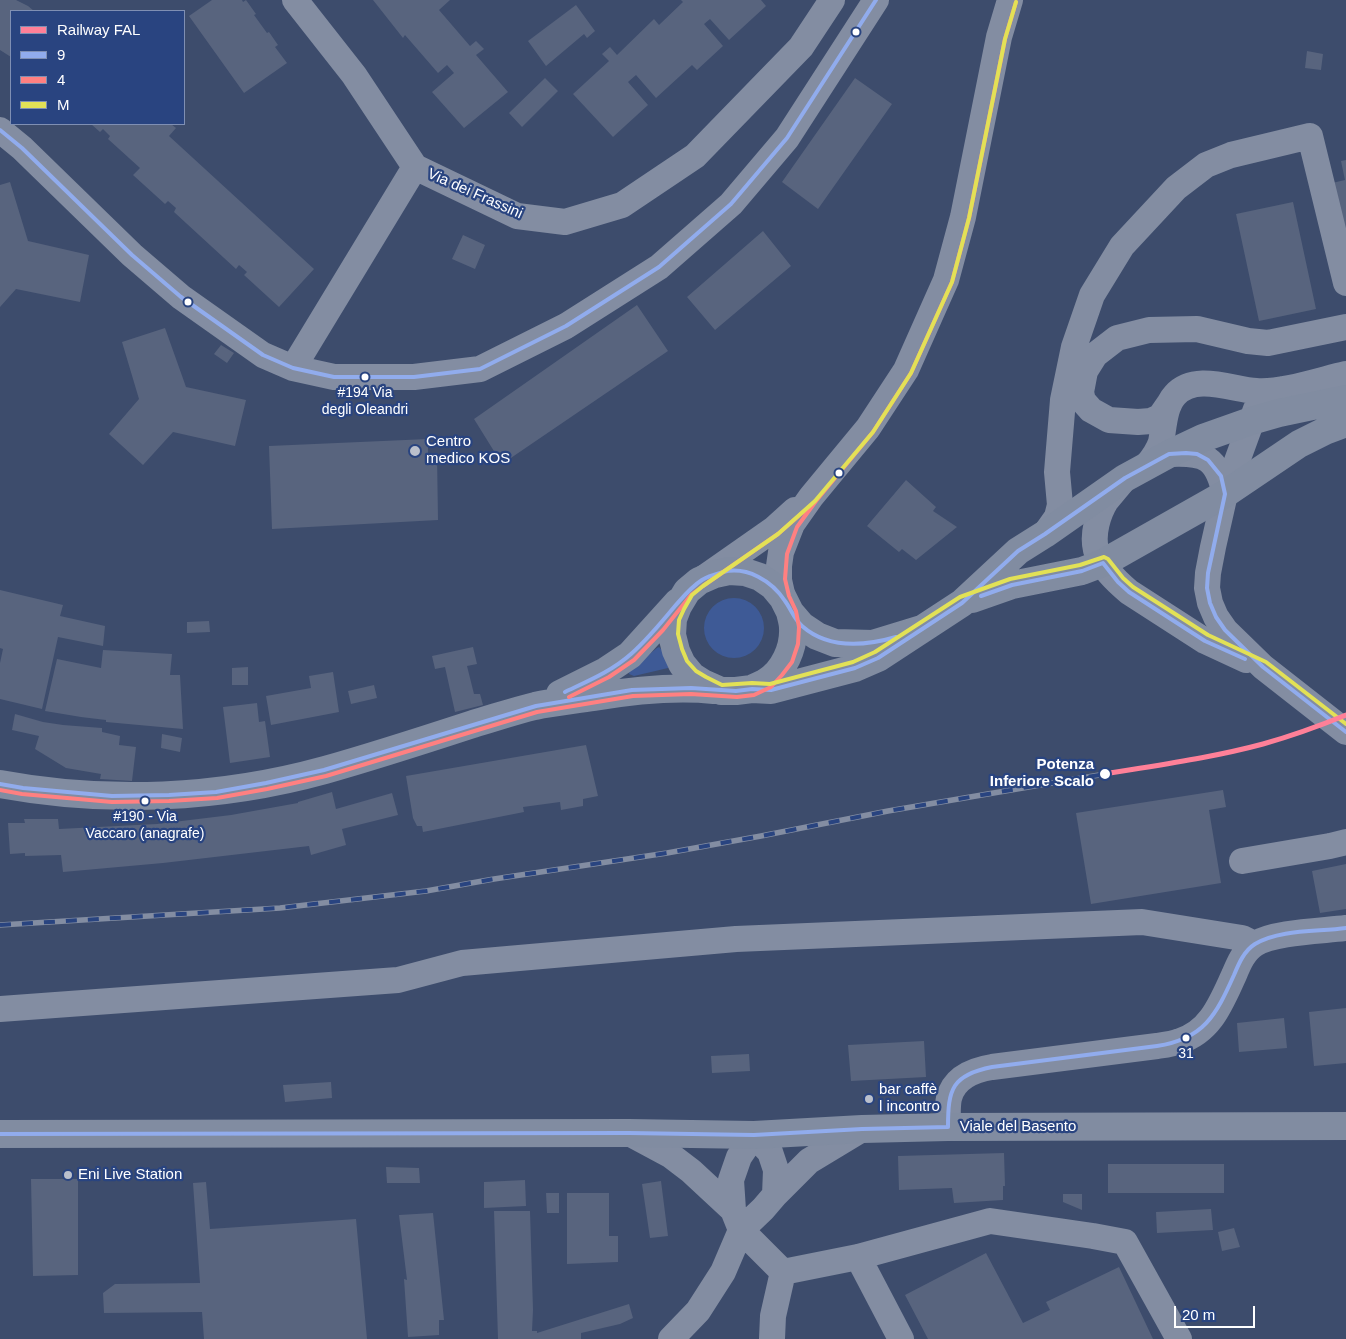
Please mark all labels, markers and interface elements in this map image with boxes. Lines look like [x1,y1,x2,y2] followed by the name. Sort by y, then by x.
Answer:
[10,10,185,125] legend
[57,21,140,38] text: Railway FAL
[851,27,861,37] unlabelled marker
[57,46,65,63] text: 9
[57,71,65,88] text: 4
[57,96,70,113] text: M
[425,165,525,223] street label: Via dei Frassini
[183,297,193,307] unlabelled marker
[360,372,370,382] marker: #194 Via degli Oleandri
[322,385,408,418] place label: #194 Via degli Oleandri
[426,433,510,468] place label: Centro medico KOS
[408,444,422,458] marker: Centro medico KOS
[834,468,844,478] unlabelled marker
[990,756,1094,791] place label: Potenza Inferiore Scalo
[1098,767,1112,781] marker: Potenza Inferiore Scalo
[140,796,150,806] marker: #190 - Via Vaccaro (anagrafe)
[86,809,204,842] place label: #190 - Via Vaccaro (anagrafe)
[1181,1033,1191,1043] marker: 31
[1178,1046,1194,1062] place label: 31
[879,1081,940,1116] place label: bar caffè l incontro
[863,1093,875,1105] marker: bar caffè l incontro
[960,1118,1076,1136] street label: Viale del Basento
[78,1166,182,1184] place label: Eni Live Station
[62,1169,74,1181] marker: Eni Live Station
[1176,1296,1257,1328] scale bar
[1182,1306,1215,1323] text: 20 m

